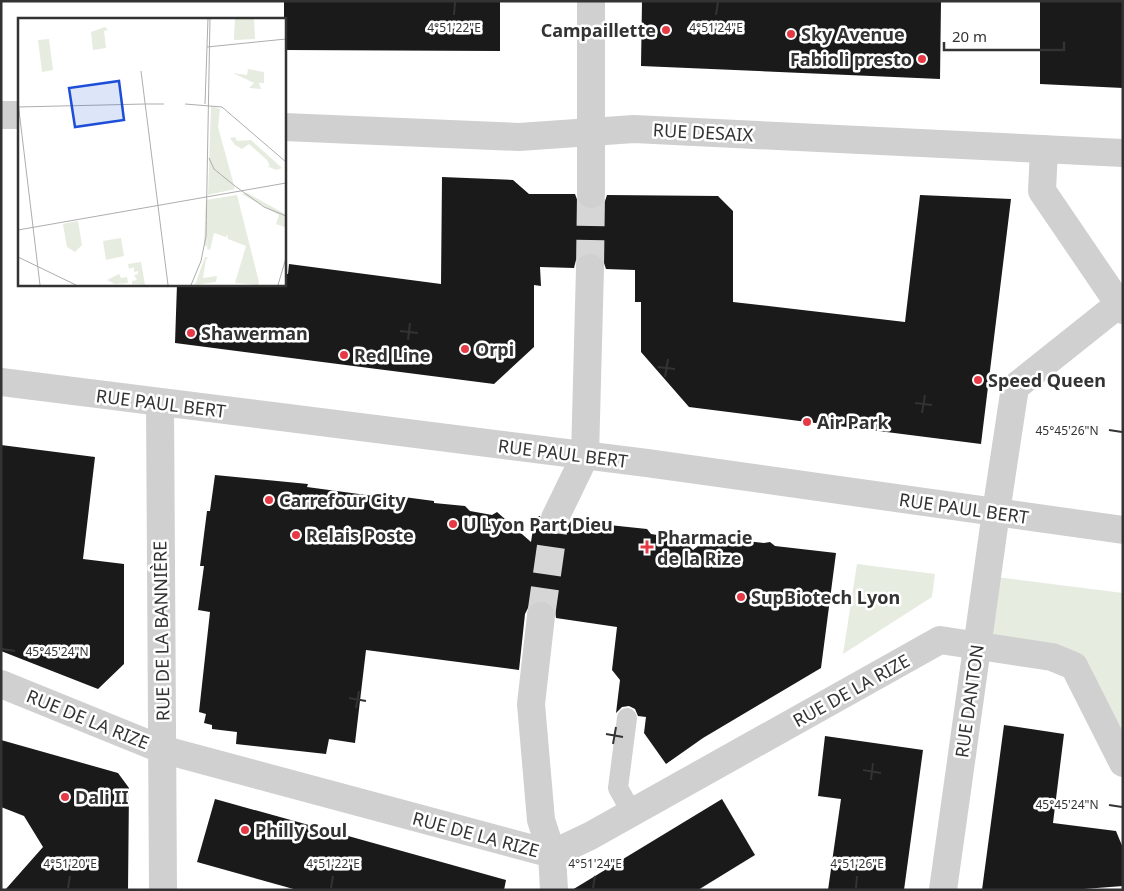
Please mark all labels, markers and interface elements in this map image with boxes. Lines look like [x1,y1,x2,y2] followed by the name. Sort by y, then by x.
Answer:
[18,18,285,285] inset map
[541,18,656,42] place label: Campaillette
[427,19,481,36] text: 4°51'22"E
[689,19,743,36] text: 4°51'24"E
[944,20,1064,52] scale bar
[801,22,905,46] place label: Sky Avenue
[660,24,672,36] marker: Campaillette
[952,26,987,46] text: 20 m
[785,28,797,40] marker: Sky Avenue
[790,47,912,71] place label: Fabioli presto
[916,53,928,65] marker: Fabioli presto
[652,117,754,147] street label: RUE DESAIX
[201,321,308,345] place label: Shawerman
[185,327,197,339] marker: Shawerman
[475,337,514,361] place label: Orpi
[354,343,431,367] place label: Red Line
[459,343,471,355] marker: Orpi
[338,349,350,361] marker: Red Line
[988,368,1106,392] place label: Speed Queen
[972,374,984,386] marker: Speed Queen
[95,383,227,423] street label: RUE PAUL BERT
[817,410,890,434] place label: Air Park
[801,416,813,428] marker: Air Park
[1035,422,1099,439] text: 45°45'26"N
[497,433,629,473] street label: RUE PAUL BERT
[898,487,1030,529] street label: RUE PAUL BERT
[279,488,406,512] place label: Carrefour City
[263,494,275,506] marker: Carrefour City
[463,512,613,536] place label: U Lyon Part Dieu
[447,518,459,530] marker: U Lyon Part Dieu
[306,523,414,547] place label: Relais Poste
[657,525,752,570] place label: Pharmacie de la Rize
[290,529,302,541] marker: Relais Poste
[147,541,175,721] street label: RUE DE LA BANNIÈRE
[641,541,653,553] marker: Pharmacie de la Rize
[751,585,900,609] place label: SupBiotech Lyon
[735,591,747,603] marker: SupBiotech Lyon
[25,643,89,660] text: 45°45'24"N
[949,643,989,759] street label: RUE DANTON
[788,648,914,732] street label: RUE DE LA RIZE
[23,684,153,754] street label: RUE DE LA RIZE
[75,785,128,809] place label: Dali II
[59,791,71,803] marker: Dali II
[1035,796,1099,813] text: 45°45'24"N
[410,806,542,862] street label: RUE DE LA RIZE
[255,818,347,842] place label: Philly Soul
[239,824,251,836] marker: Philly Soul
[43,855,97,872] text: 4°51'20"E
[306,855,360,872] text: 4°51'22"E
[568,855,622,872] text: 4°51'24"E
[830,855,884,872] text: 4°51'26"E

